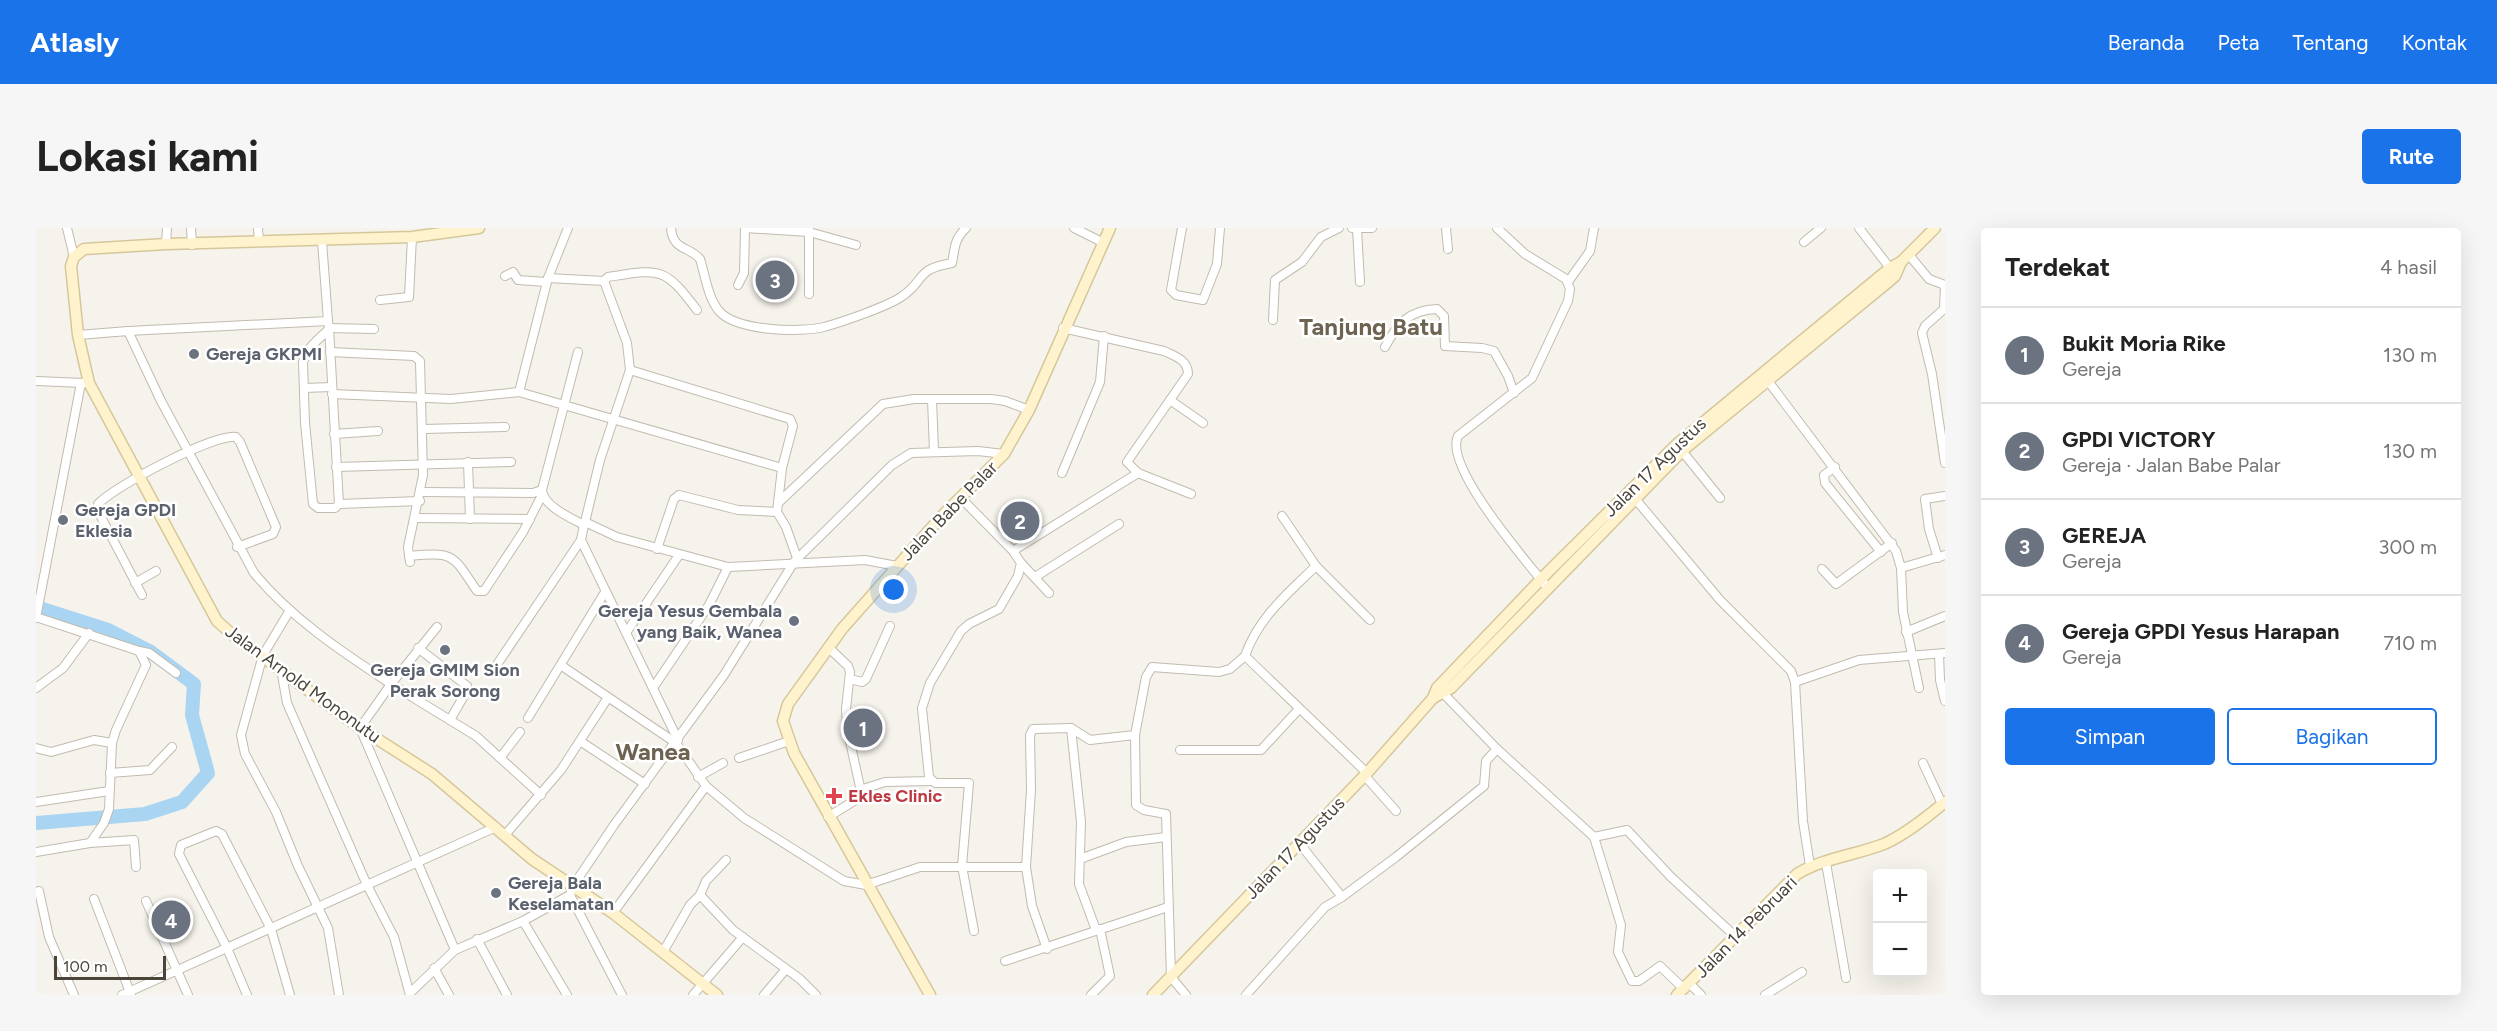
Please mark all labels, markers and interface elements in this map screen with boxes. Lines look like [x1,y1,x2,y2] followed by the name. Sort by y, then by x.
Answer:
[30,25,119,59] text: Atlasly
[2108,30,2185,55] text: Beranda
[2218,30,2260,55] text: Peta
[2293,30,2369,55] text: Tentang
[2402,30,2467,55] text: Kontak
[2362,129,2461,184] button: Rute
[36,131,259,182] text: Lokasi kami
[2005,251,2110,283] text: Terdekat
[2380,255,2437,279] text: 4 hasil
[756,257,794,302] pin: 3
[1299,312,1443,341] district label: Tanjung Batu
[2062,330,2226,357] text: Bukit Moria Rike
[206,343,322,365] place label: Gereja GKPMI
[2020,343,2029,367] text: 1
[2383,343,2437,367] text: 130 m
[187,347,201,361] marker: Gereja GKPMI
[2062,357,2121,381] text: Gereja
[1599,413,1711,521] street label: Jalan 17 Agustus
[2062,426,2215,453] text: GPDI VICTORY
[2019,439,2030,463] text: 2
[2383,439,2437,463] text: 130 m
[2062,453,2280,477] text: Gereja · Jalan Babe Palar
[896,457,1002,565] street label: Jalan Babe Palar
[1000,498,1040,544] pin: 2
[75,499,176,542] place label: Gereja GPDI Eklesia
[56,513,70,527] marker: Gereja GPDI Eklesia
[2062,522,2146,549] text: GEREJA
[2019,535,2030,559] text: 3
[2379,535,2437,559] text: 300 m
[2062,549,2121,573] text: Gereja
[879,575,908,604] your location
[598,600,782,643] place label: Gereja Yesus Gembala yang Baik, Wanea
[787,614,801,628] marker: Gereja Yesus Gembala yang Baik, Wanea
[2062,618,2340,645] text: Gereja GPDI Yesus Harapan
[221,620,385,748] street label: Jalan Arnold Mononutu
[2018,631,2031,655] text: 4
[2383,631,2437,655] text: 710 m
[438,643,452,657] marker: Gereja GMIM Sion Perak Sorong
[2062,645,2121,669] text: Gereja
[370,659,520,702] place label: Gereja GMIM Sion Perak Sorong
[844,706,882,750] pin: 1
[2005,708,2215,765] button: Simpan
[2227,708,2437,765] button: Bagikan
[615,737,691,766] district label: Wanea
[848,785,942,807] place label: Ekles Clinic
[825,787,843,805] marker: Ekles Clinic
[1241,792,1349,904] street label: Jalan 17 Agustus
[1873,869,1927,977] map controls
[1873,869,1927,923] button: +
[1690,871,1802,983] street label: Jalan 14 Pebruari
[508,872,614,915] place label: Gereja Bala Keselamatan
[489,886,503,900] marker: Gereja Bala Keselamatan
[152,898,190,942] pin: 4
[1873,923,1927,977] button: −
[54,953,166,980] scale bar
[63,957,108,976] text: 100 m

